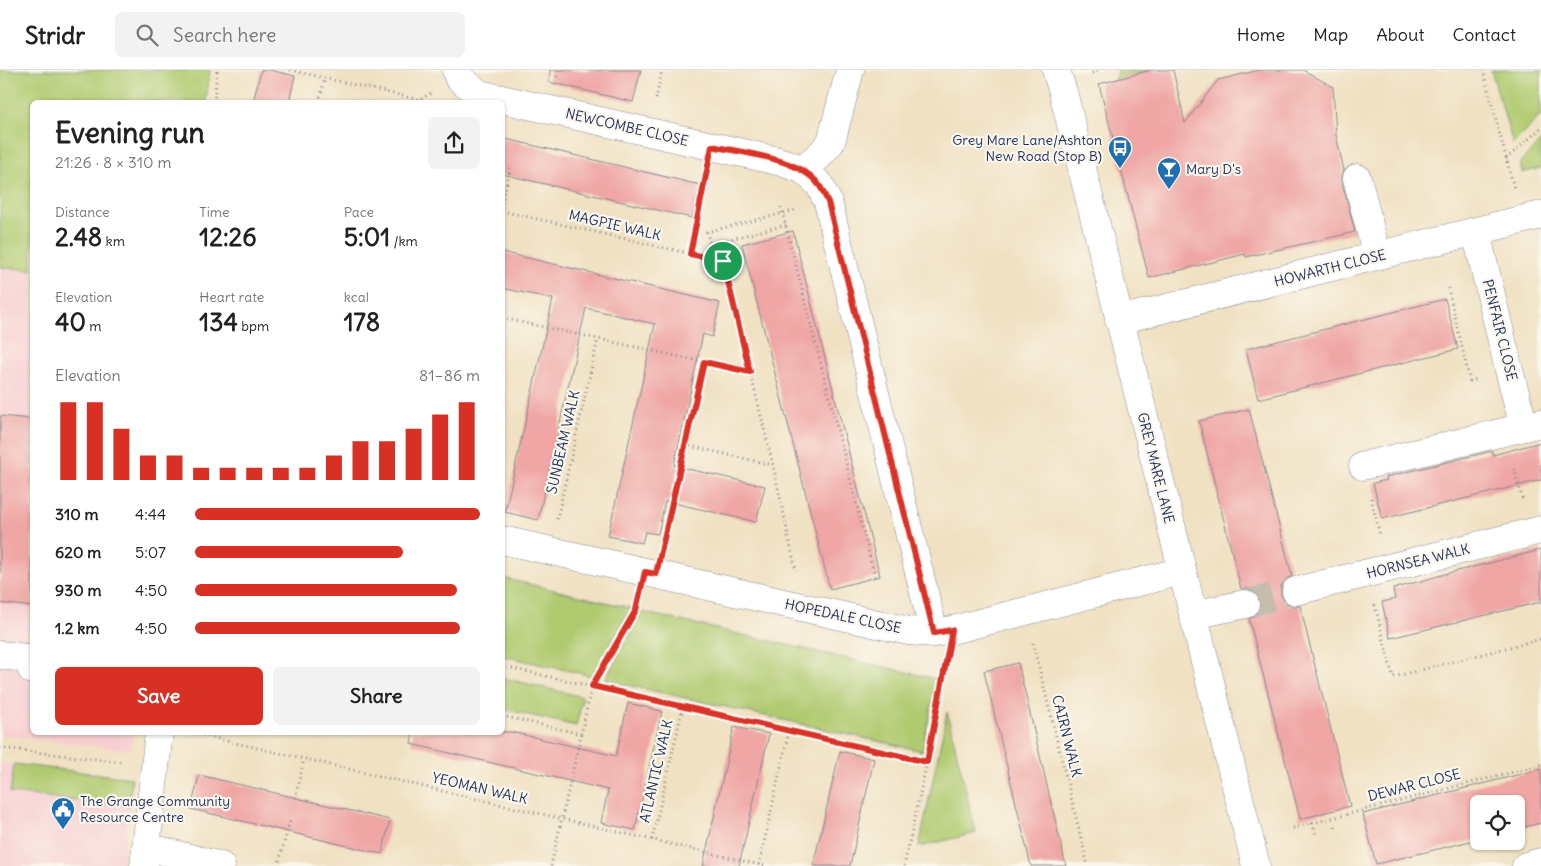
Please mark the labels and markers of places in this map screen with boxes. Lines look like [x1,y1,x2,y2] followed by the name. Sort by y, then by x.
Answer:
[952,131,1102,165] place label: Grey Mare Lane/Ashton New Road (Stop B)
[1107,135,1133,169] bus stop icon: Grey Mare Lane/Ashton New Road (Stop B)
[1156,156,1182,190] bar icon: Mary D's
[1186,160,1241,178] place label: Mary D's
[702,240,744,282] pin
[80,792,230,826] place label: The Grange Community Resource Centre
[50,796,76,830] public building icon: The Grange Community Resource Centre

